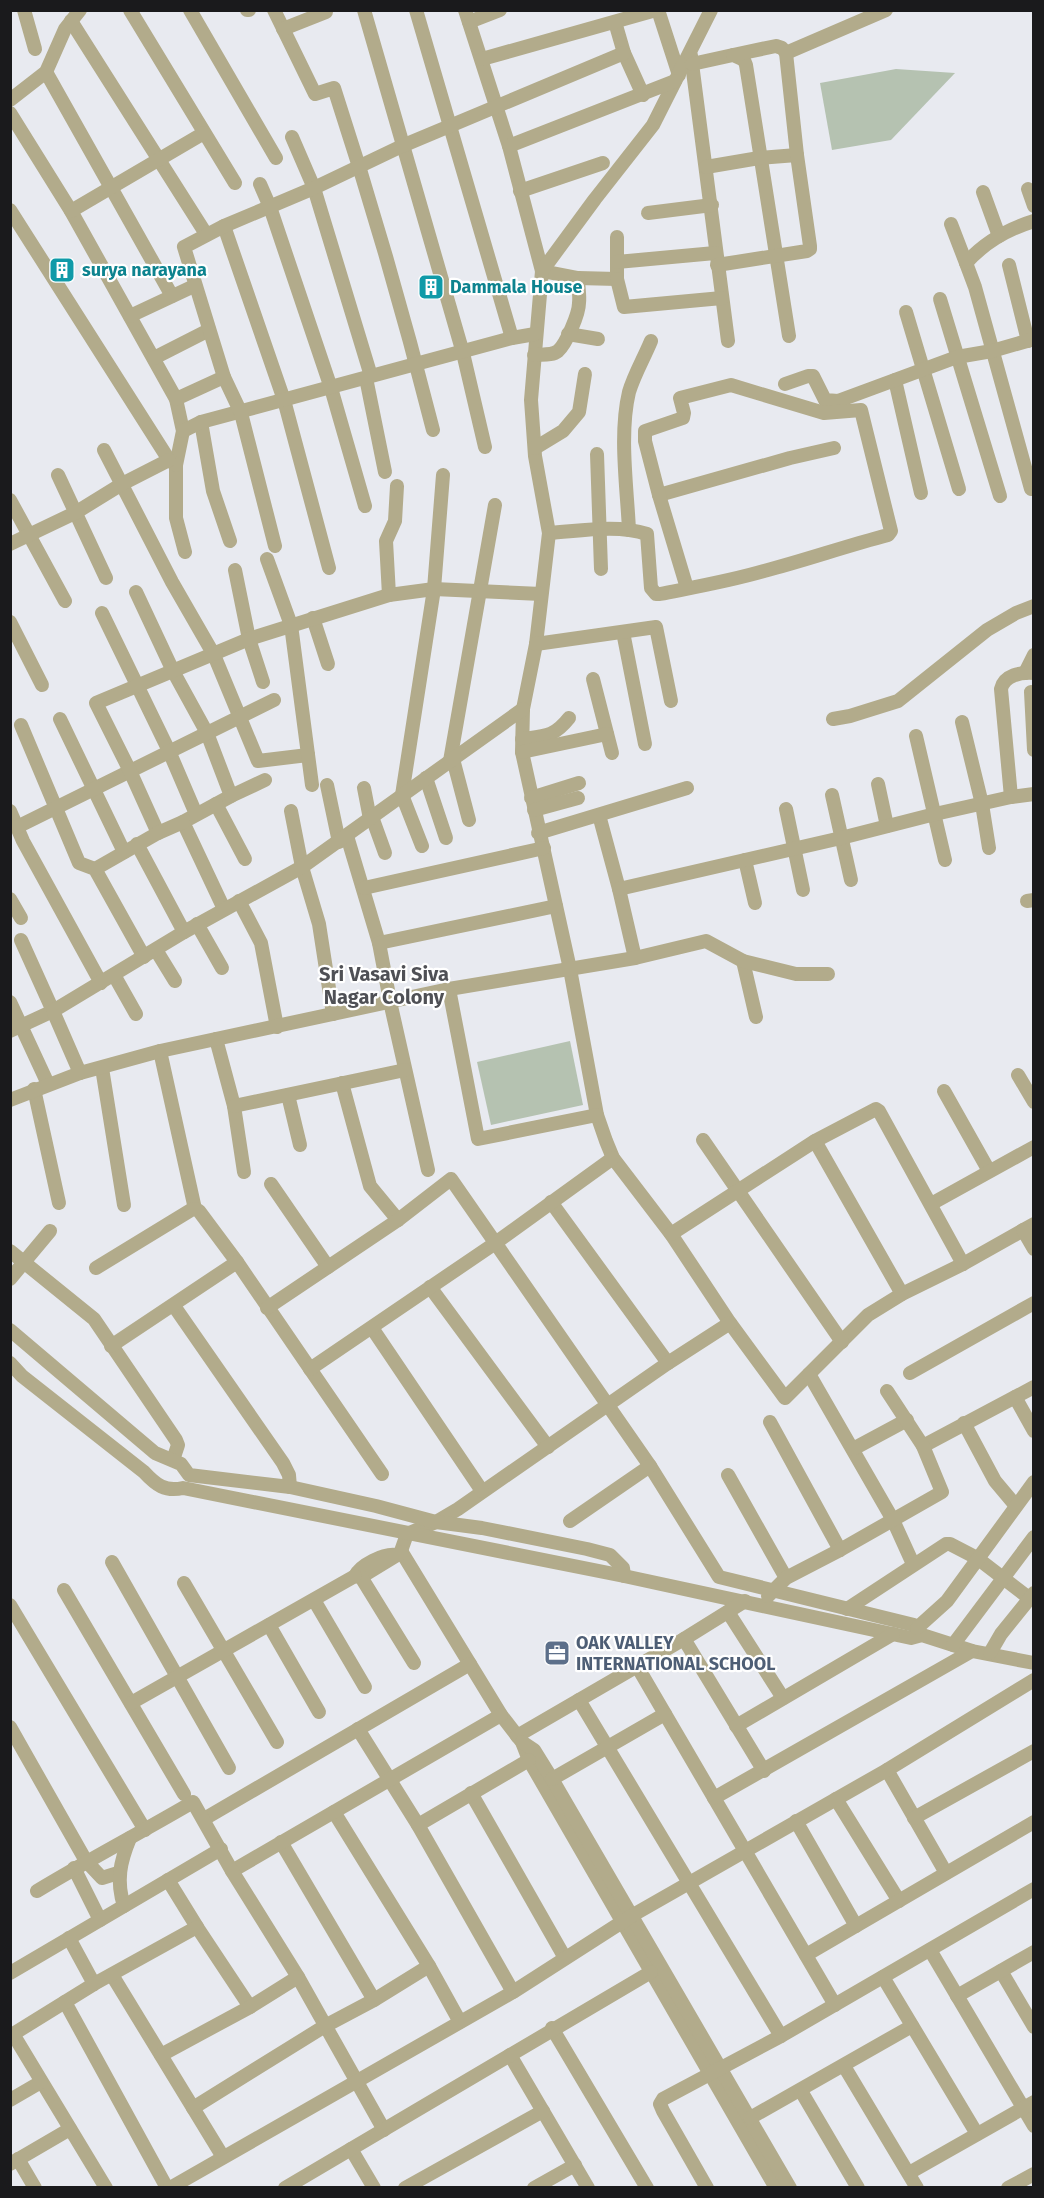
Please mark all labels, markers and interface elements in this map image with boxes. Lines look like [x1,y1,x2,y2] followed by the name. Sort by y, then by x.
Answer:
[47,255,77,285] building icon: surya narayana
[82,259,207,281] place label: surya narayana
[416,272,446,302] building icon: Dammala House
[450,276,582,298] place label: Dammala House
[319,962,449,1009] district label: Sri Vasavi Siva Nagar Colony
[576,1632,775,1675] place label: OAK VALLEY INTERNATIONAL SCHOOL
[542,1638,572,1668] office icon: OAK VALLEY INTERNATIONAL SCHOOL

